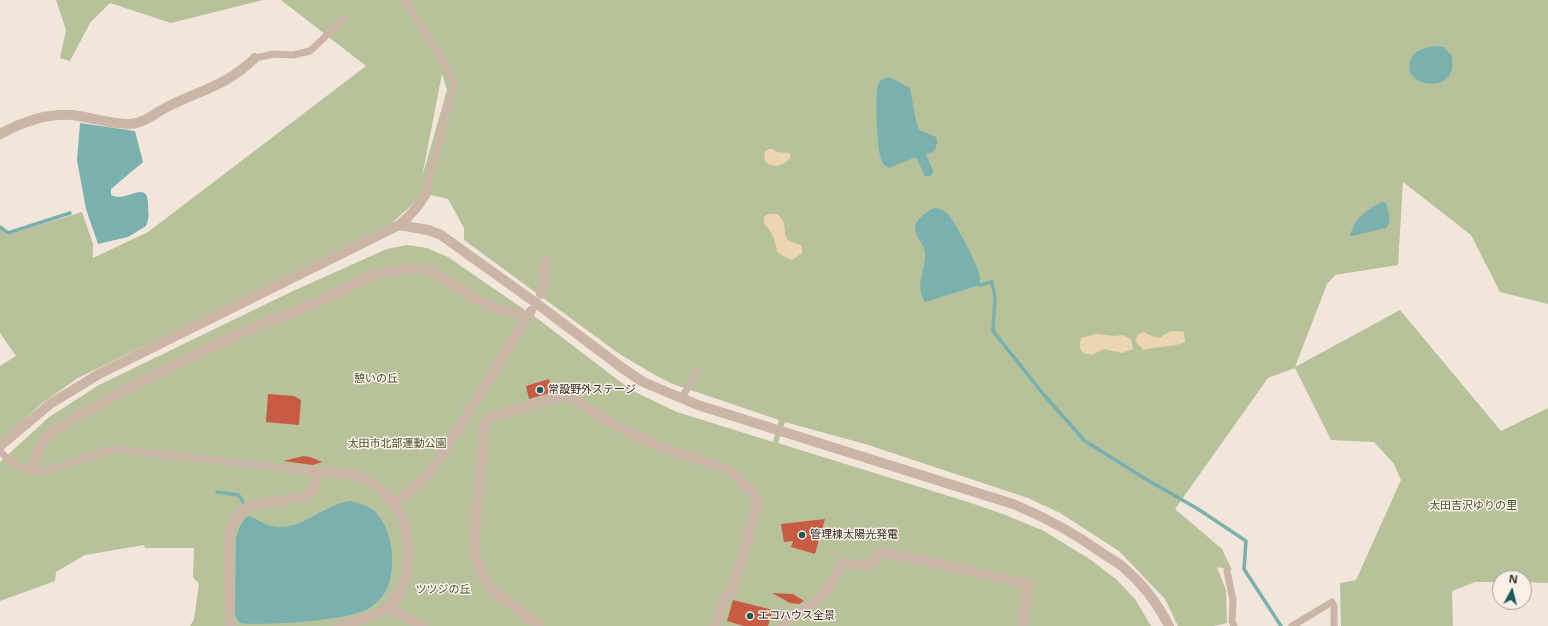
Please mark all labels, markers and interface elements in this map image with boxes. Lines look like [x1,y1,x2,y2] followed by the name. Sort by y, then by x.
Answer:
[354,372,398,386] park label: 憩いの丘
[548,383,636,397] place label: 常設野外ステージ
[535,385,545,395] marker: 常設野外ステージ
[348,437,446,451] park label: 太田市北部運動公園
[1429,499,1517,513] park label: 太田吉沢ゆりの里
[810,528,898,542] place label: 管理棟太陽光発電
[797,530,807,540] marker: 管理棟太陽光発電
[1492,570,1532,610] north arrow
[1508,571,1519,587] text: N
[416,583,470,597] park label: ツツジの丘
[758,609,835,623] place label: エコハウス全景
[745,611,755,621] marker: エコハウス全景

